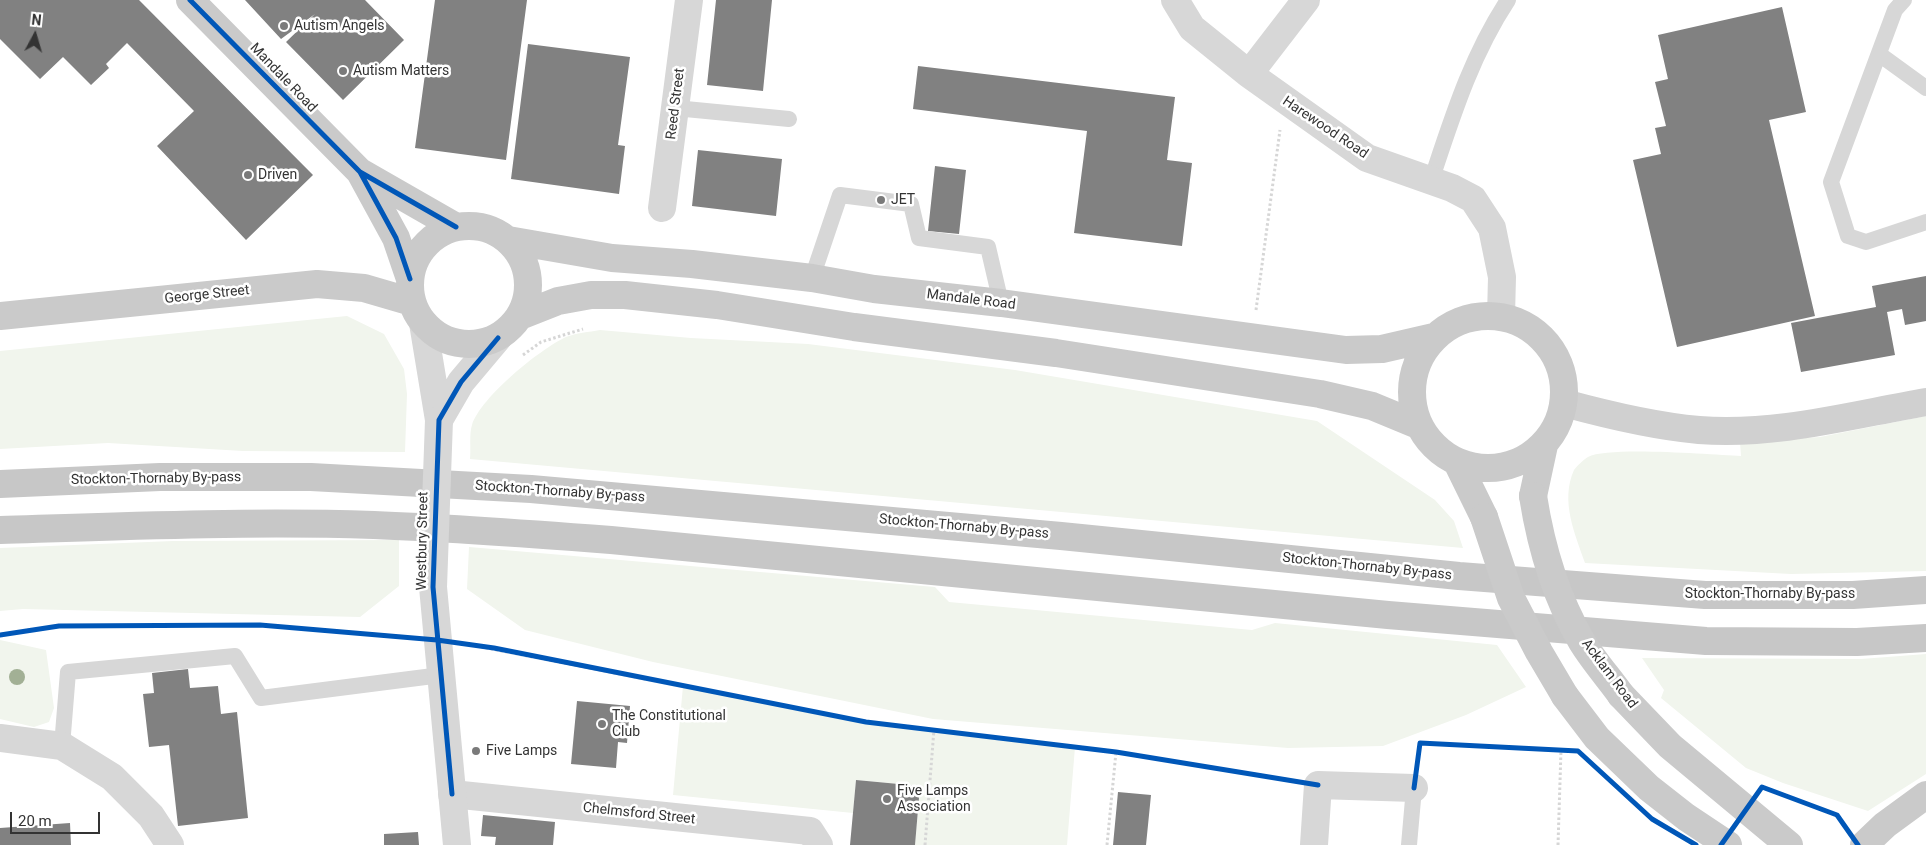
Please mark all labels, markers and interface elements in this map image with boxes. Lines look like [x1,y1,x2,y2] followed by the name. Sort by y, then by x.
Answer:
[10,10,60,60] north arrow
[31,12,42,29] text: N
[294,18,385,34] place label: Autism Angels
[278,20,290,32] marker: Autism Angels
[246,40,320,116] street label: Mandale Road
[353,63,449,79] place label: Autism Matters
[337,65,349,77] marker: Autism Matters
[663,67,689,141] street label: Reed Street
[1279,93,1371,163] street label: Harewood Road
[258,167,297,183] place label: Driven
[242,169,254,181] marker: Driven
[891,192,915,208] place label: JET
[875,194,887,206] marker: JET
[164,282,250,308] street label: George Street
[926,286,1016,314] street label: Mandale Road
[71,469,241,489] street label: Stockton-Thornaby By-pass
[474,478,646,506] street label: Stockton-Thornaby By-pass
[414,491,432,591] street label: Westbury Street
[878,511,1050,543] street label: Stockton-Thornaby By-pass
[1281,550,1453,584] street label: Stockton-Thornaby By-pass
[1685,586,1855,602] street label: Stockton-Thornaby By-pass
[1577,636,1641,712] street label: Acklam Road
[612,708,726,740] place label: The Constitutional Club
[596,718,608,730] marker: The Constitutional Club
[486,743,557,759] place label: Five Lamps
[470,745,482,757] marker: Five Lamps
[897,783,971,816] place label: Five Lamps Association
[881,793,893,805] marker: Five Lamps Association
[582,800,696,828] street label: Chelmsford Street
[12,802,102,834] scale bar
[18,812,52,830] text: 20 m

